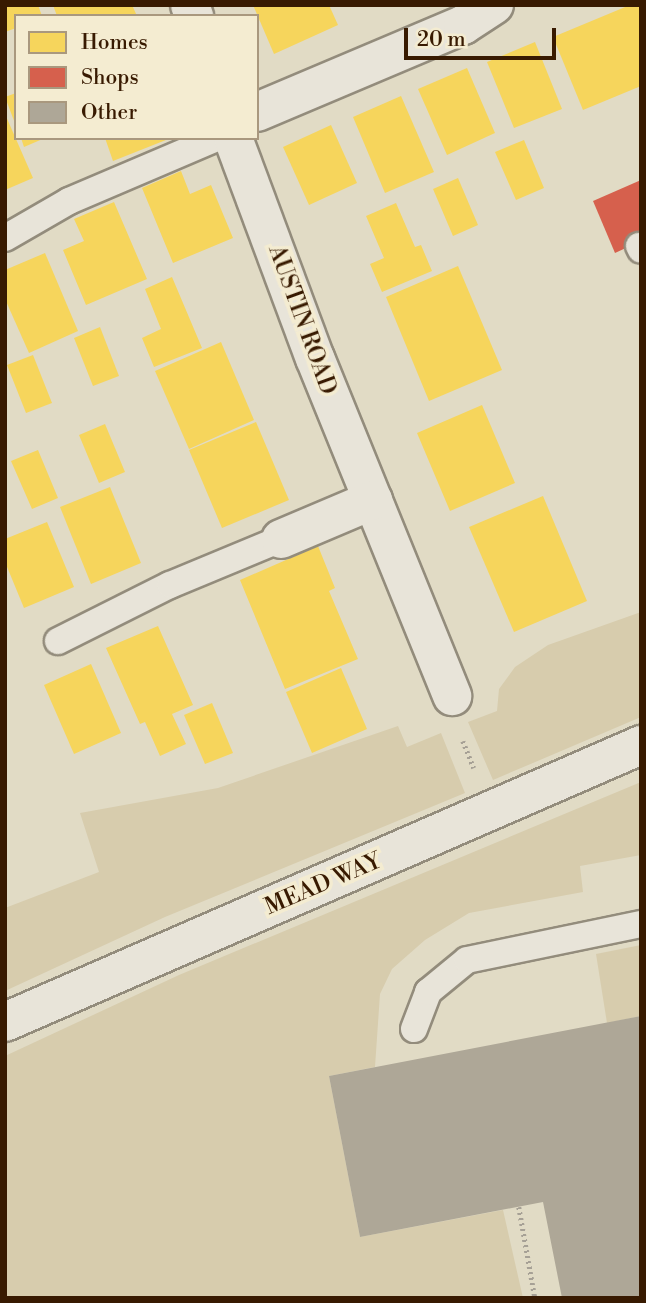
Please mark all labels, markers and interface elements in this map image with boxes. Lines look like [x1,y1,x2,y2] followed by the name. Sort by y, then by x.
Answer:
[14,14,259,140] legend
[408,14,560,58] scale bar
[417,27,466,53] text: 20 m
[81,30,148,56] text: Homes
[81,65,139,91] text: Shops
[81,100,137,126] text: Other
[262,241,342,399] street label: AUSTIN ROAD
[261,847,385,921] street label: MEAD WAY

